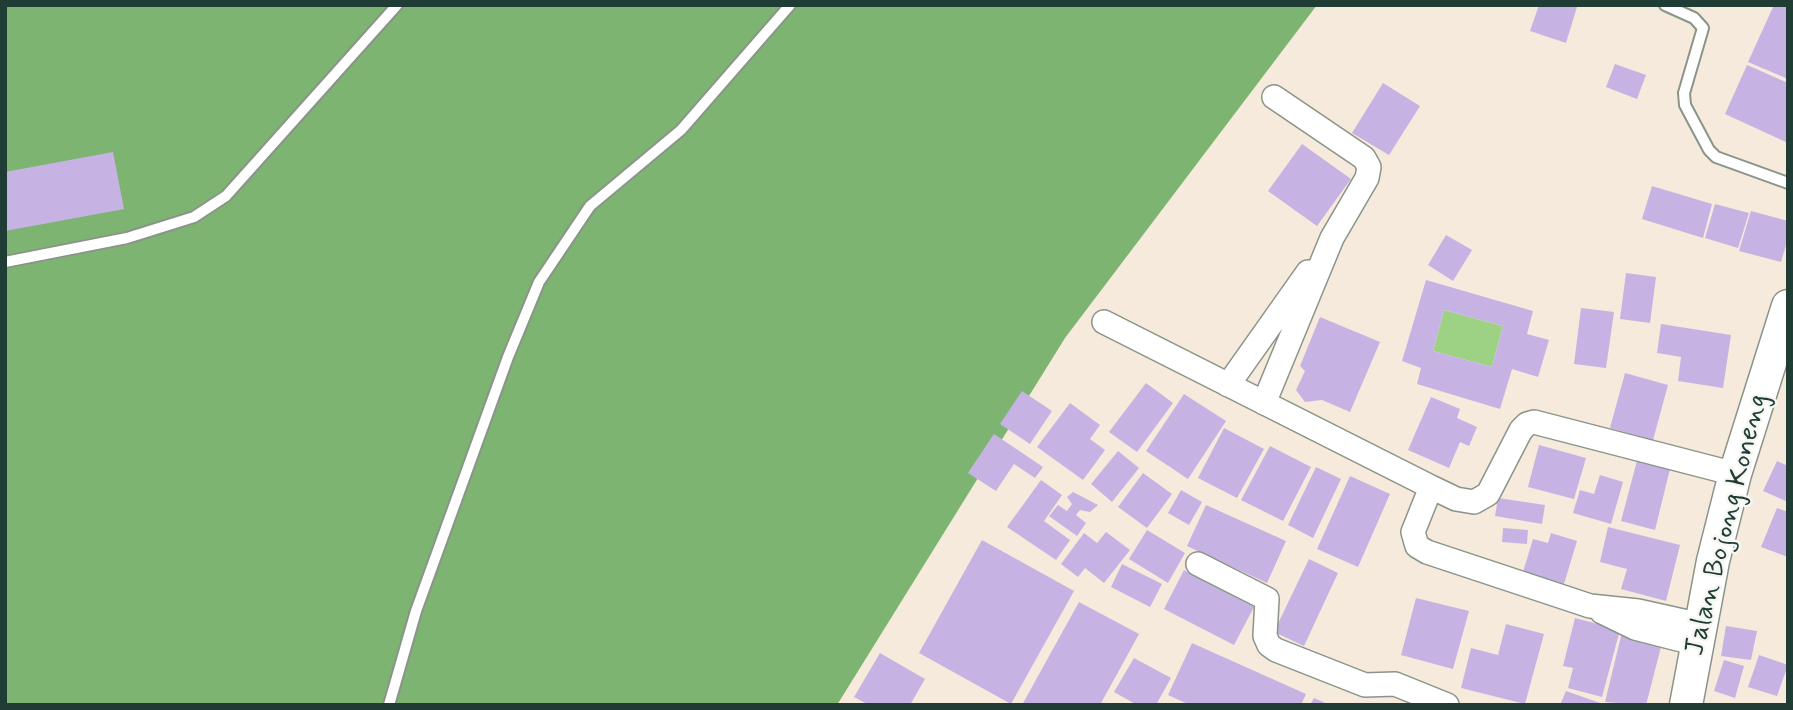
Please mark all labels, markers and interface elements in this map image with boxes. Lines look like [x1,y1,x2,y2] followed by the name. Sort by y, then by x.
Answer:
[1679,391,1777,659] street label: Jalan Bojong Koneng

